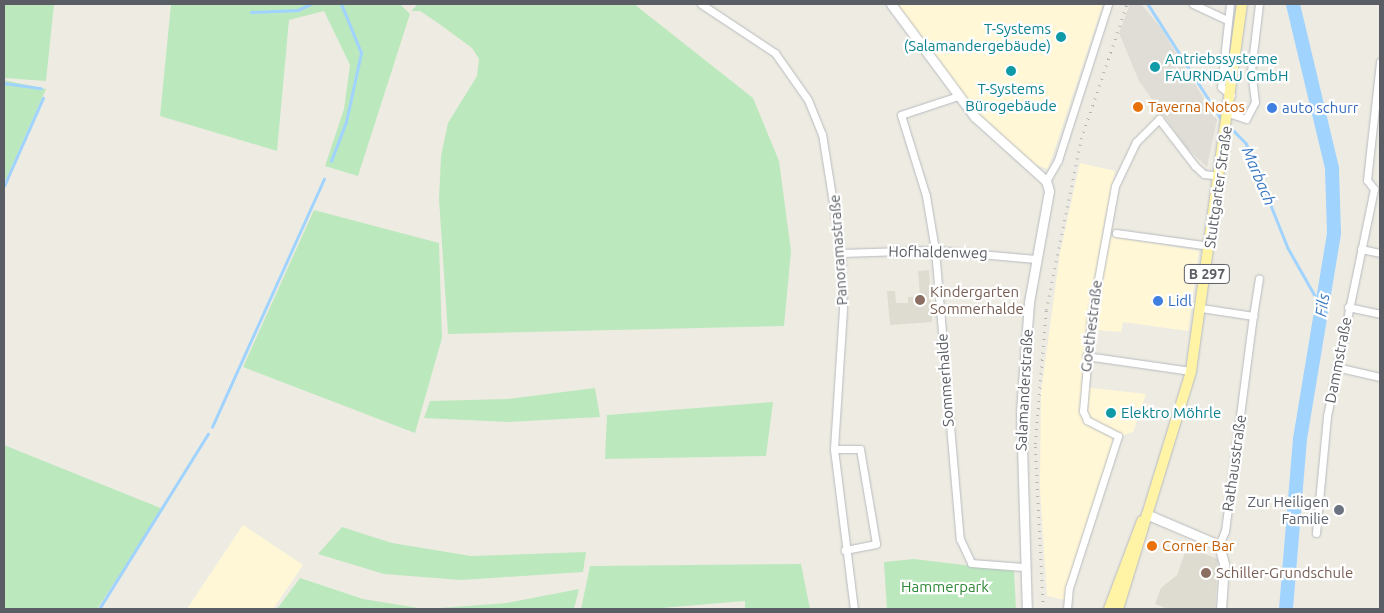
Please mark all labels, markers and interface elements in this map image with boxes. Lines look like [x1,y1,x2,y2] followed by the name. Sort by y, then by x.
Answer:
[904,19,1051,54] place label: T-Systems (Salamandergebäude)
[1055,31,1067,43] marker: T-Systems (Salamandergebäude)
[1165,49,1288,84] place label: Antriebssysteme FAURNDAU GmbH
[1149,61,1161,73] marker: Antriebssysteme FAURNDAU GmbH
[1005,65,1017,77] marker: T-Systems Bürogebäude
[965,79,1057,114] place label: T-Systems Bürogebäude
[1148,98,1245,116] place label: Taverna Notos
[1282,99,1358,117] place label: auto schurr
[1132,101,1144,113] marker: Taverna Notos
[1266,102,1278,114] marker: auto schurr
[1200,124,1236,250] street label: Stuttgarter Straße
[1238,144,1280,208] water label: Marbach
[825,194,851,306] street label: Panoramastraße
[888,242,988,262] street label: Hofhaldenweg
[1183,262,1231,286] road number: B 297
[1076,279,1106,373] street label: Goethestraße
[930,282,1024,317] place label: Kindergarten Sommerhalde
[1168,292,1192,310] place label: Lidl
[1311,292,1333,318] water label: Fils
[914,294,926,306] marker: Kindergarten Sommerhalde
[1152,295,1164,307] marker: Lidl
[1321,315,1355,405] street label: Dammstraße
[1012,328,1036,452] street label: Salamanderstraße
[933,333,957,427] street label: Sommerhalde
[1121,404,1221,422] place label: Elektro Möhrle
[1105,407,1117,419] marker: Elektro Möhrle
[1218,414,1250,512] street label: Rathausstraße
[1248,492,1329,527] place label: Zur Heiligen Familie
[1333,504,1345,516] marker: Zur Heiligen Familie
[1162,537,1235,555] place label: Corner Bar
[1146,540,1158,552] marker: Corner Bar
[1216,564,1353,582] place label: Schiller-Grundschule
[1200,567,1212,579] marker: Schiller-Grundschule
[901,578,989,596] park label: Hammerpark

